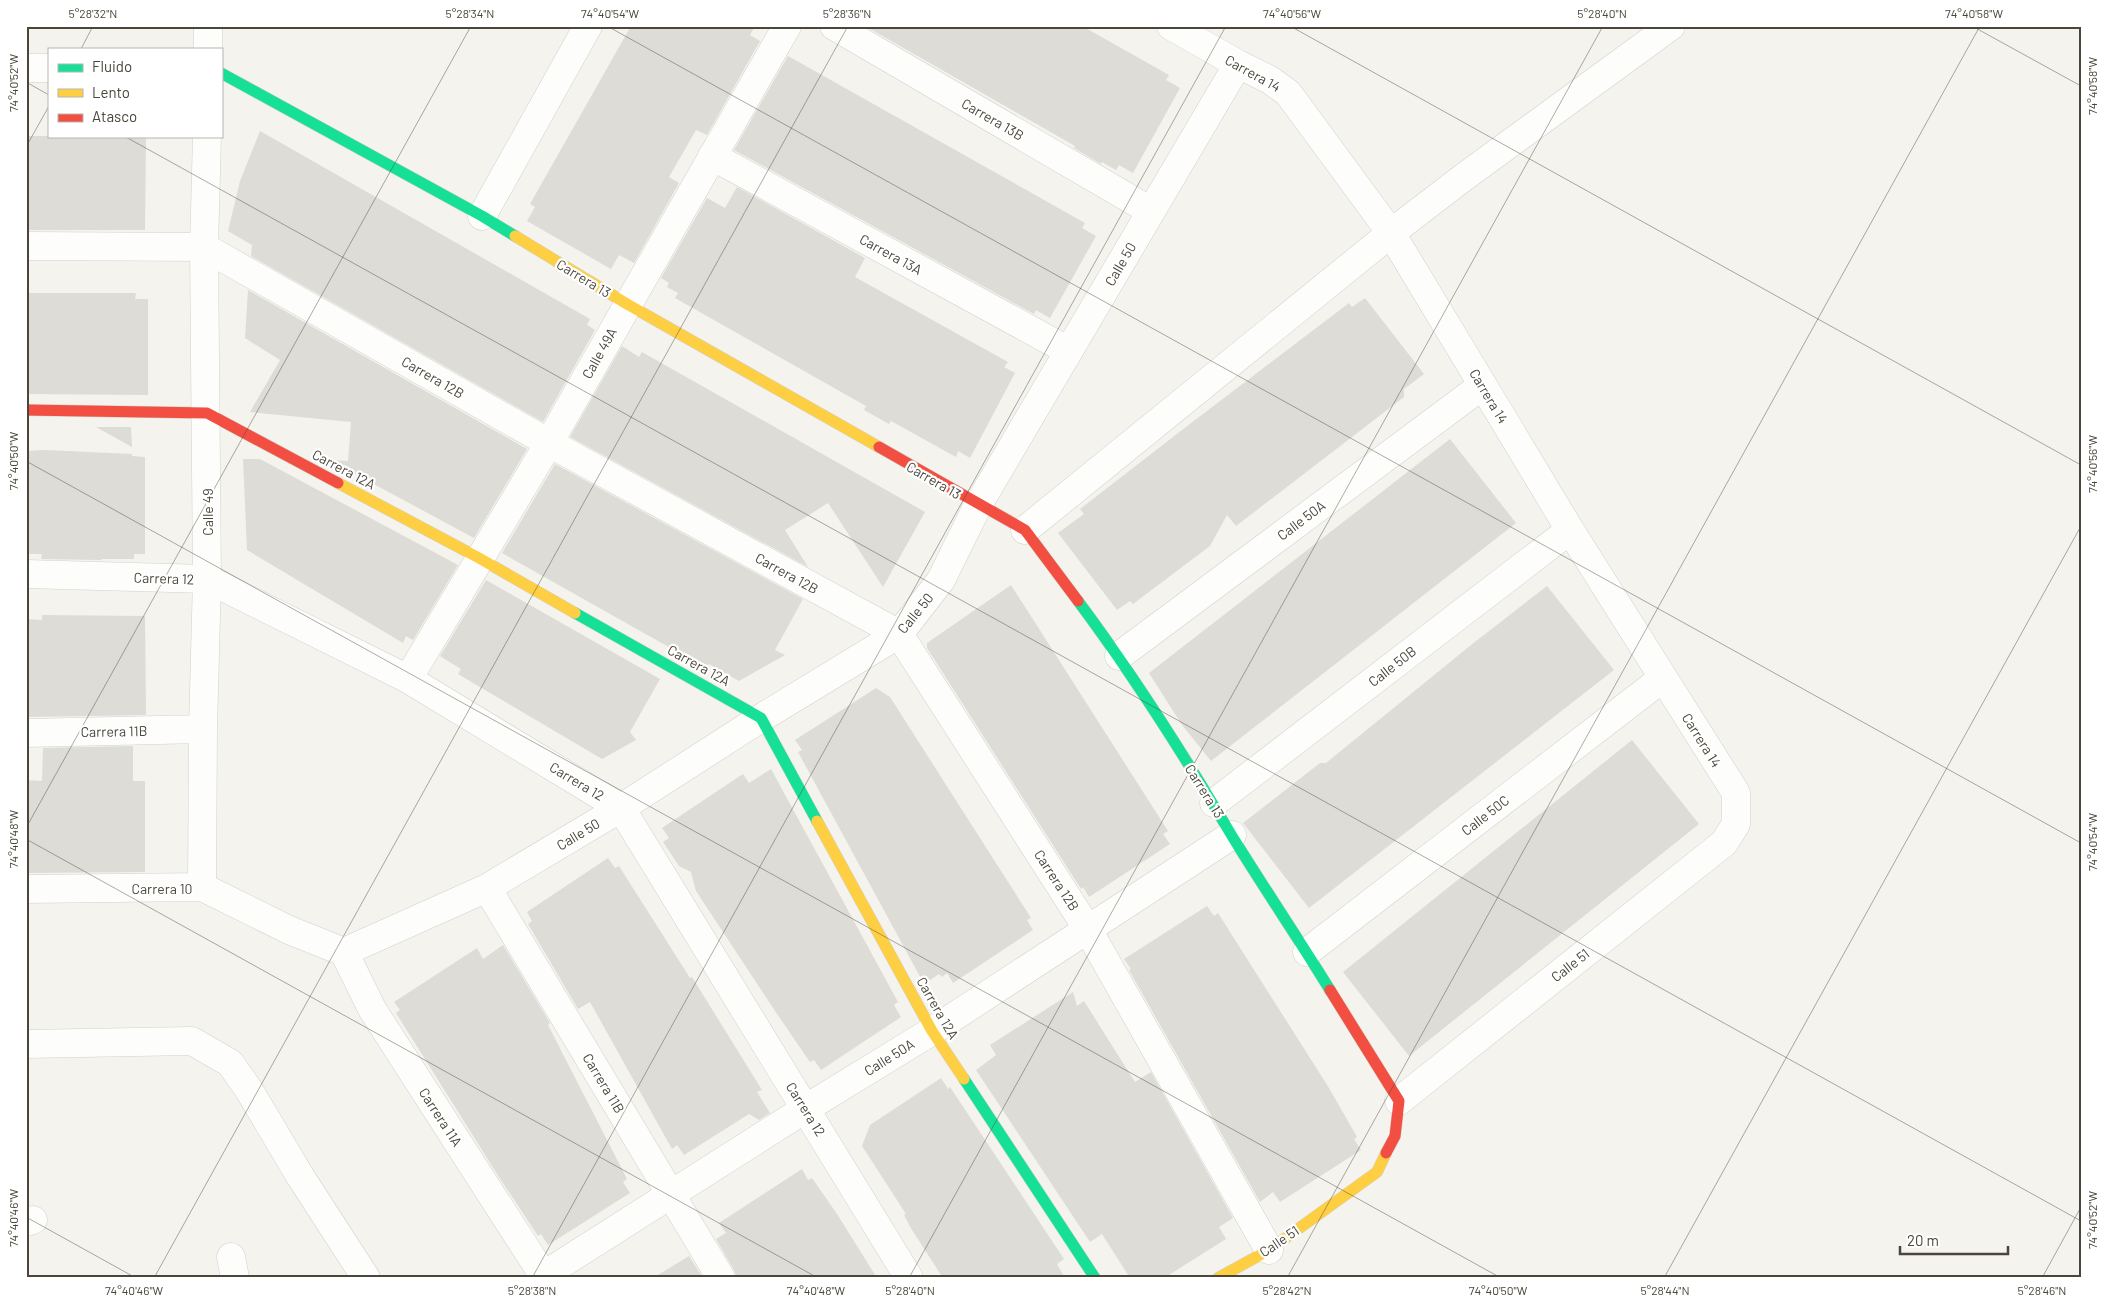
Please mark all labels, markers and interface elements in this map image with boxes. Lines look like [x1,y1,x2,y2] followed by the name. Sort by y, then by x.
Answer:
[69,6,117,20] text: 5°28'32"N
[446,6,494,20] text: 5°28'34"N
[581,6,640,20] text: 74°40'54"W
[823,6,871,20] text: 5°28'36"N
[1263,6,1321,20] text: 74°40'56"W
[1577,6,1627,20] text: 5°28'40"N
[1945,6,2003,20] text: 74°40'58"W
[48,48,222,138] legend
[1222,51,1284,95] street label: Carrera 14
[6,53,20,112] text: 74°40'52"W
[92,57,132,75] text: Fluido
[2085,57,2099,115] text: 74°40'58"W
[92,83,130,101] text: Lento
[959,94,1027,144] street label: Carrera 13B
[92,107,137,125] text: Atasco
[857,230,926,278] street label: Carrera 13A
[1101,239,1139,289] street label: Calle 50
[554,255,614,301] street label: Carrera 13
[578,324,620,382] street label: Calle 49A
[399,352,467,402] street label: Carrera 12B
[1466,366,1512,426] street label: Carrera 14
[6,431,20,490] text: 74°40'50"W
[2085,435,2099,493] text: 74°40'56"W
[310,445,379,493] street label: Carrera 12A
[904,458,964,502] street label: Carrera 13
[199,488,216,536] street label: Calle 49
[1274,496,1329,544] street label: Calle 50A
[753,549,821,597] street label: Carrera 12B
[133,568,195,588] street label: Carrera 12
[893,589,937,637] street label: Calle 50
[665,641,734,689] street label: Carrera 12A
[1365,642,1419,690] street label: Calle 50B
[1679,710,1725,770] street label: Carrera 14
[80,722,148,740] street label: Carrera 11B
[547,758,607,804] street label: Carrera 12
[1182,761,1228,821] street label: Carrera 13
[1458,791,1512,839] street label: Calle 50C
[6,809,20,868] text: 74°40'48"W
[2085,812,2099,871] text: 74°40'54"W
[553,815,603,853] street label: Calle 50
[1031,846,1083,914] street label: Carrera 12B
[132,880,192,897] street label: Carrera 10
[1547,945,1593,985] street label: Calle 51
[913,974,963,1043] street label: Carrera 12A
[861,1035,918,1079] street label: Calle 50A
[580,1050,628,1116] street label: Carrera 11B
[783,1079,829,1139] street label: Carrera 12
[416,1084,467,1150] street label: Carrera 11A
[6,1188,20,1247] text: 74°40'46"W
[2085,1190,2099,1249] text: 74°40'52"W
[1256,1222,1302,1260] street label: Calle 51
[1900,1224,2007,1256] scale bar
[1907,1231,1939,1249] text: 20 m
[105,1283,164,1297] text: 74°40'46"W
[508,1283,556,1297] text: 5°28'38"N
[787,1283,846,1297] text: 74°40'48"W
[885,1283,935,1297] text: 5°28'40"N
[1262,1283,1312,1297] text: 5°28'42"N
[1469,1283,1528,1297] text: 74°40'50"W
[1640,1283,1690,1297] text: 5°28'44"N
[2018,1283,2066,1297] text: 5°28'46"N

